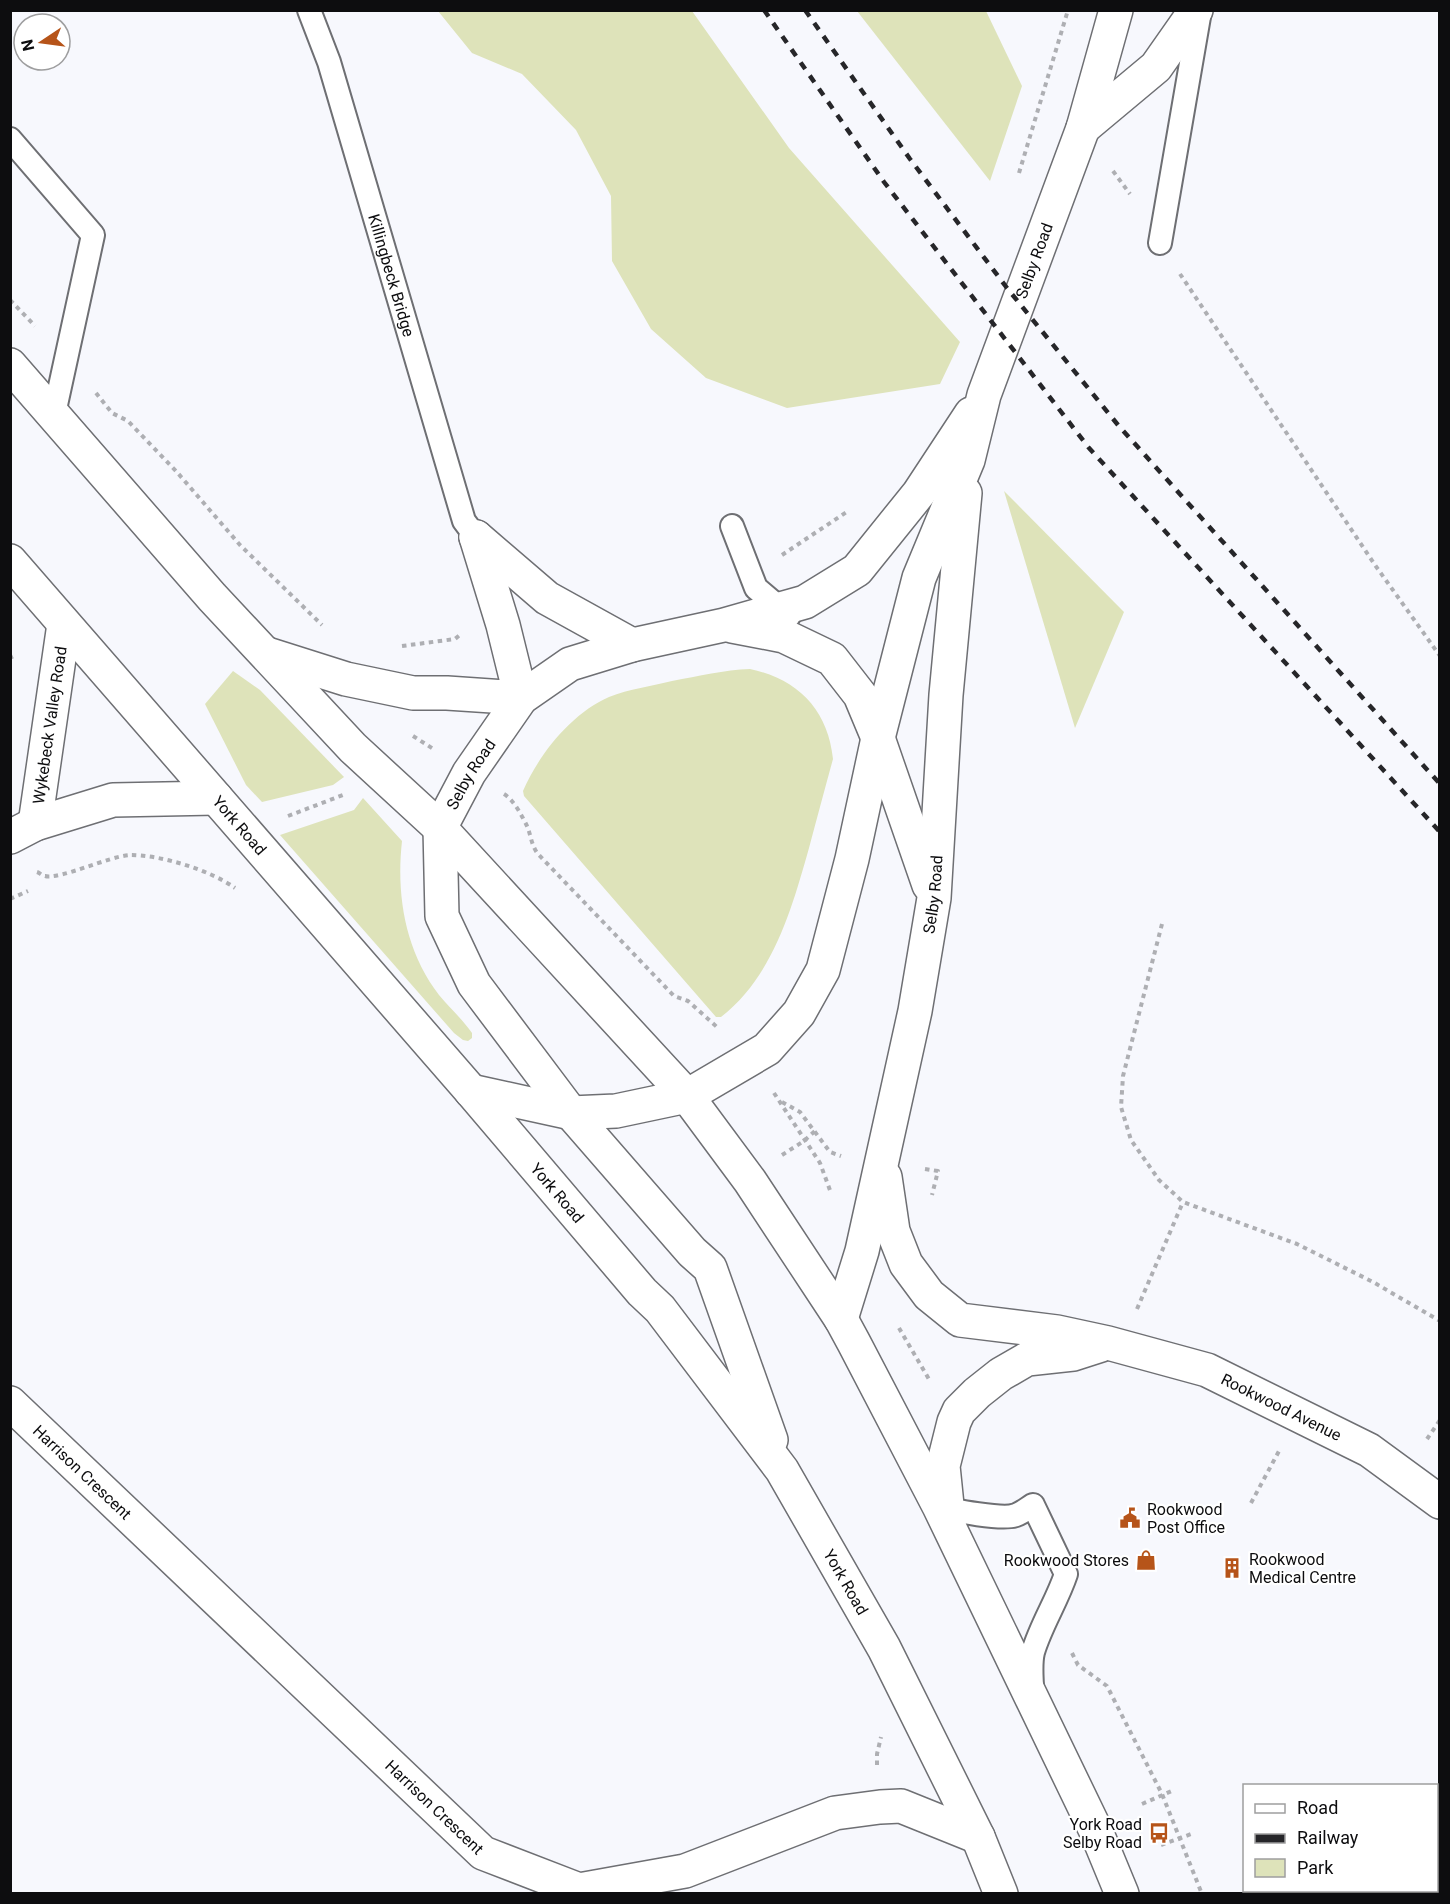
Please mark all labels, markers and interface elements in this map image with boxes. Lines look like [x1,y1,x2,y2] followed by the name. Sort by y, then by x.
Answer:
[12,12,72,72] north arrow
[17,38,38,53] text: N
[364,212,418,339] street label: Killingbeck Bridge
[1012,220,1057,301] street label: Selby Road
[29,645,71,805] street label: Wykebeck Valley Road
[443,736,500,813] street label: Selby Road
[208,792,270,859] street label: York Road
[919,855,947,935] street label: Selby Road
[526,1159,588,1227] street label: York Road
[1218,1369,1345,1445] street label: Rookwood Avenue
[29,1421,135,1523] street label: Harrison Crescent
[1147,1500,1225,1537] place label: Rookwood Post Office
[1118,1506,1142,1530] public building icon: Rookwood Post Office
[819,1546,872,1618] street label: York Road
[1134,1548,1158,1572] shop icon: Rookwood Stores
[1249,1550,1356,1587] place label: Rookwood Medical Centre
[1004,1551,1129,1570] place label: Rookwood Stores
[1220,1556,1244,1580] building icon: Rookwood Medical Centre
[381,1756,487,1858] street label: Harrison Crescent
[1243,1784,1438,1892] legend
[1297,1797,1338,1818] text: Road
[1063,1815,1142,1852] place label: York Road Selby Road
[1147,1821,1171,1845] bus stop icon: York Road Selby Road
[1297,1827,1359,1848] text: Railway
[1297,1857,1334,1878] text: Park

